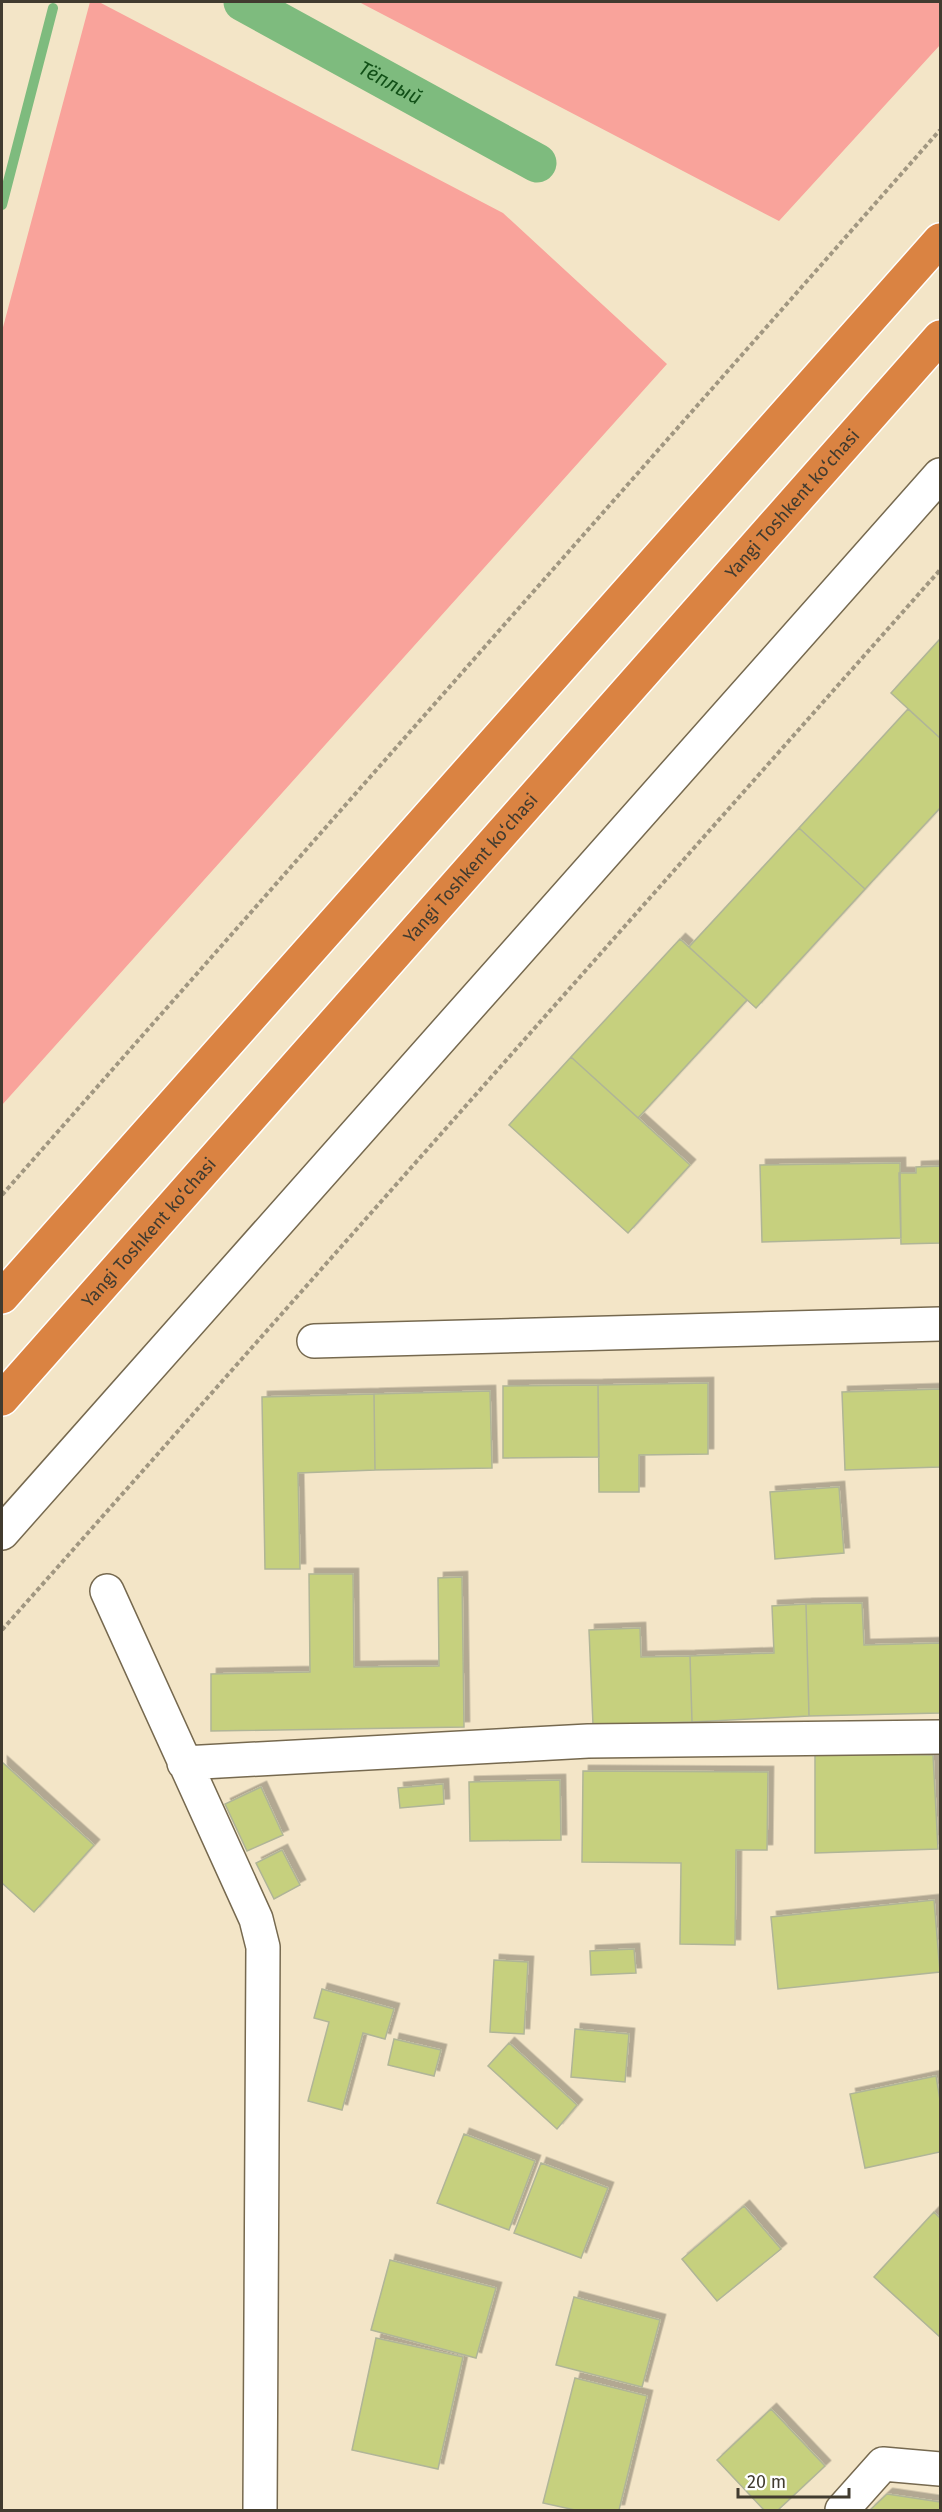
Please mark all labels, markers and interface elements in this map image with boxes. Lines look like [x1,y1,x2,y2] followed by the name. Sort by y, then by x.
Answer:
[355,56,426,110] water label: Тёплый
[721,425,864,583] street label: Yangi Toshkent ko‘chasi
[399,789,543,948] street label: Yangi Toshkent ko‘chasi
[77,1153,221,1312] street label: Yangi Toshkent ko‘chasi
[738,2461,849,2499] scale bar
[747,2471,786,2493] text: 20 m

